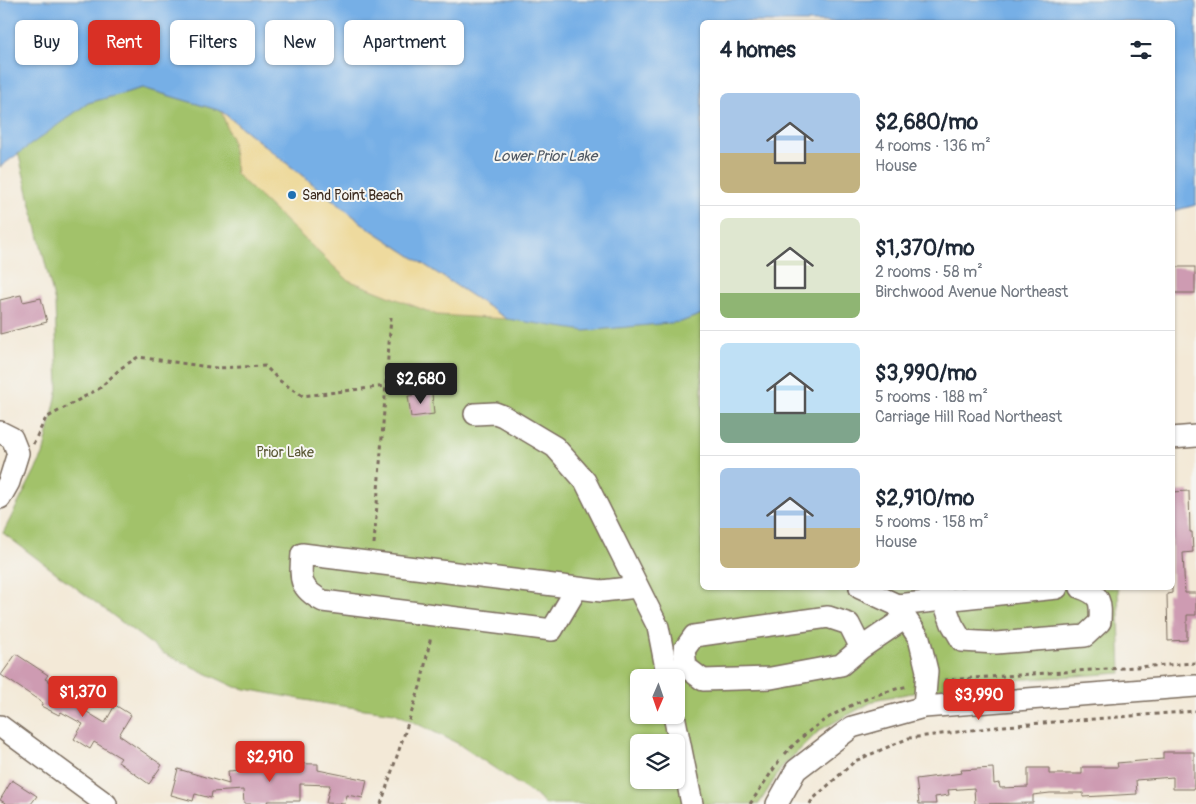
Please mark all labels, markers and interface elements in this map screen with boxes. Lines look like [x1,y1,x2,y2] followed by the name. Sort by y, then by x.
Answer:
[15,20,78,65] chip: Buy
[88,20,160,65] chip: Rent
[170,20,255,65] chip: Filters
[265,20,334,65] chip: New
[344,20,464,65] chip: Apartment
[1127,36,1155,64] icon: filters
[720,37,796,64] text: 4 homes
[875,109,978,136] text: $2,680/mo
[760,113,820,173] icon: home
[875,136,991,156] text: 4 rooms · 136 m²
[493,147,599,166] water label: Lower Prior Lake
[875,156,917,176] text: House
[302,187,403,204] place label: Sand Point Beach
[286,189,298,201] marker: Sand Point Beach
[875,235,975,262] text: $1,370/mo
[760,238,820,298] icon: home
[875,262,983,282] text: 2 rooms · 58 m²
[875,282,1068,302] text: Birchwood Avenue Northeast
[875,360,977,387] text: $3,990/mo
[380,362,462,405] pin: $2,680
[760,363,820,423] icon: home
[396,369,446,389] text: $2,680
[875,387,988,407] text: 5 rooms · 188 m²
[875,407,1062,427] text: Carriage Hill Road Northeast
[256,444,314,461] park label: Prior Lake
[875,485,974,512] text: $2,910/mo
[760,488,820,548] icon: home
[875,512,989,532] text: 5 rooms · 158 m²
[875,532,917,552] text: House
[630,669,685,724] north arrow
[630,669,685,789] map controls
[42,676,124,718] pin: $1,370
[938,678,1020,721] pin: $3,990
[59,682,107,702] text: $1,370
[954,685,1004,705] text: $3,990
[630,734,685,789] button: layers
[229,740,311,783] pin: $2,910
[246,747,294,767] text: $2,910

